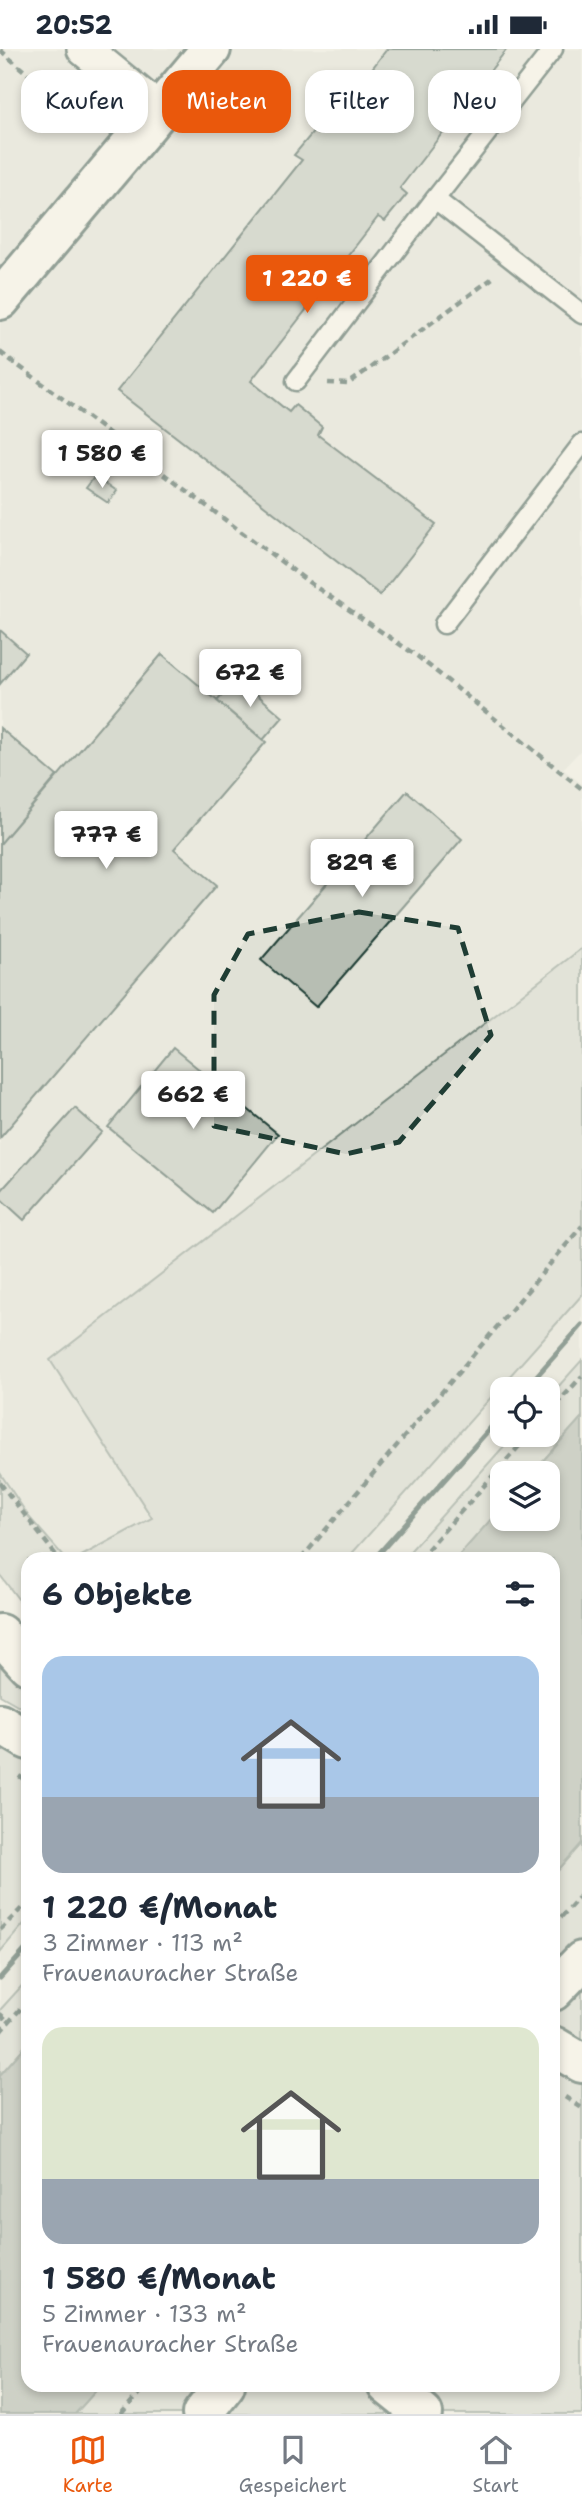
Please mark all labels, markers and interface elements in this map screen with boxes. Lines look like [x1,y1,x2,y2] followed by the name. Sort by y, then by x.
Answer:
[35,7,112,42] text: 20:52
[21,70,148,133] chip: Kaufen
[162,70,291,133] chip: Mieten
[305,70,414,133] chip: Filter
[428,70,521,133] chip: Neu
[242,255,372,315] pin: 1 220 €
[262,263,352,293] text: 1 220 €
[37,431,167,490] pin: 1 580 €
[58,438,146,468] text: 1 580 €
[201,649,299,709] pin: 672 €
[215,657,285,687] text: 672 €
[57,811,155,871] pin: 777 €
[70,819,142,849] text: 777 €
[313,839,411,899] pin: 829 €
[327,847,397,877] text: 829 €
[144,1072,242,1131] pin: 662 €
[157,1079,229,1109] text: 662 €
[490,1377,560,1531] map controls
[490,1377,560,1447] button: locate
[490,1461,560,1531] button: layers
[42,1574,192,1615] text: 6 Objekte
[501,1575,539,1613] icon: filters
[228,1701,354,1827] icon: home
[42,1887,277,1928] text: 1 220 €/Monat
[42,1928,243,1958] text: 3 Zimmer · 113 m²
[42,1958,298,1988] text: Frauenauracher Straße
[228,2072,354,2198] icon: home
[42,2258,276,2299] text: 1 580 €/Monat
[42,2299,247,2329] text: 5 Zimmer · 133 m²
[42,2329,298,2359] text: Frauenauracher Straße
[63,2431,113,2498] tab: Karte
[239,2431,347,2498] tab: Gespeichert
[473,2431,519,2498] tab: Start

